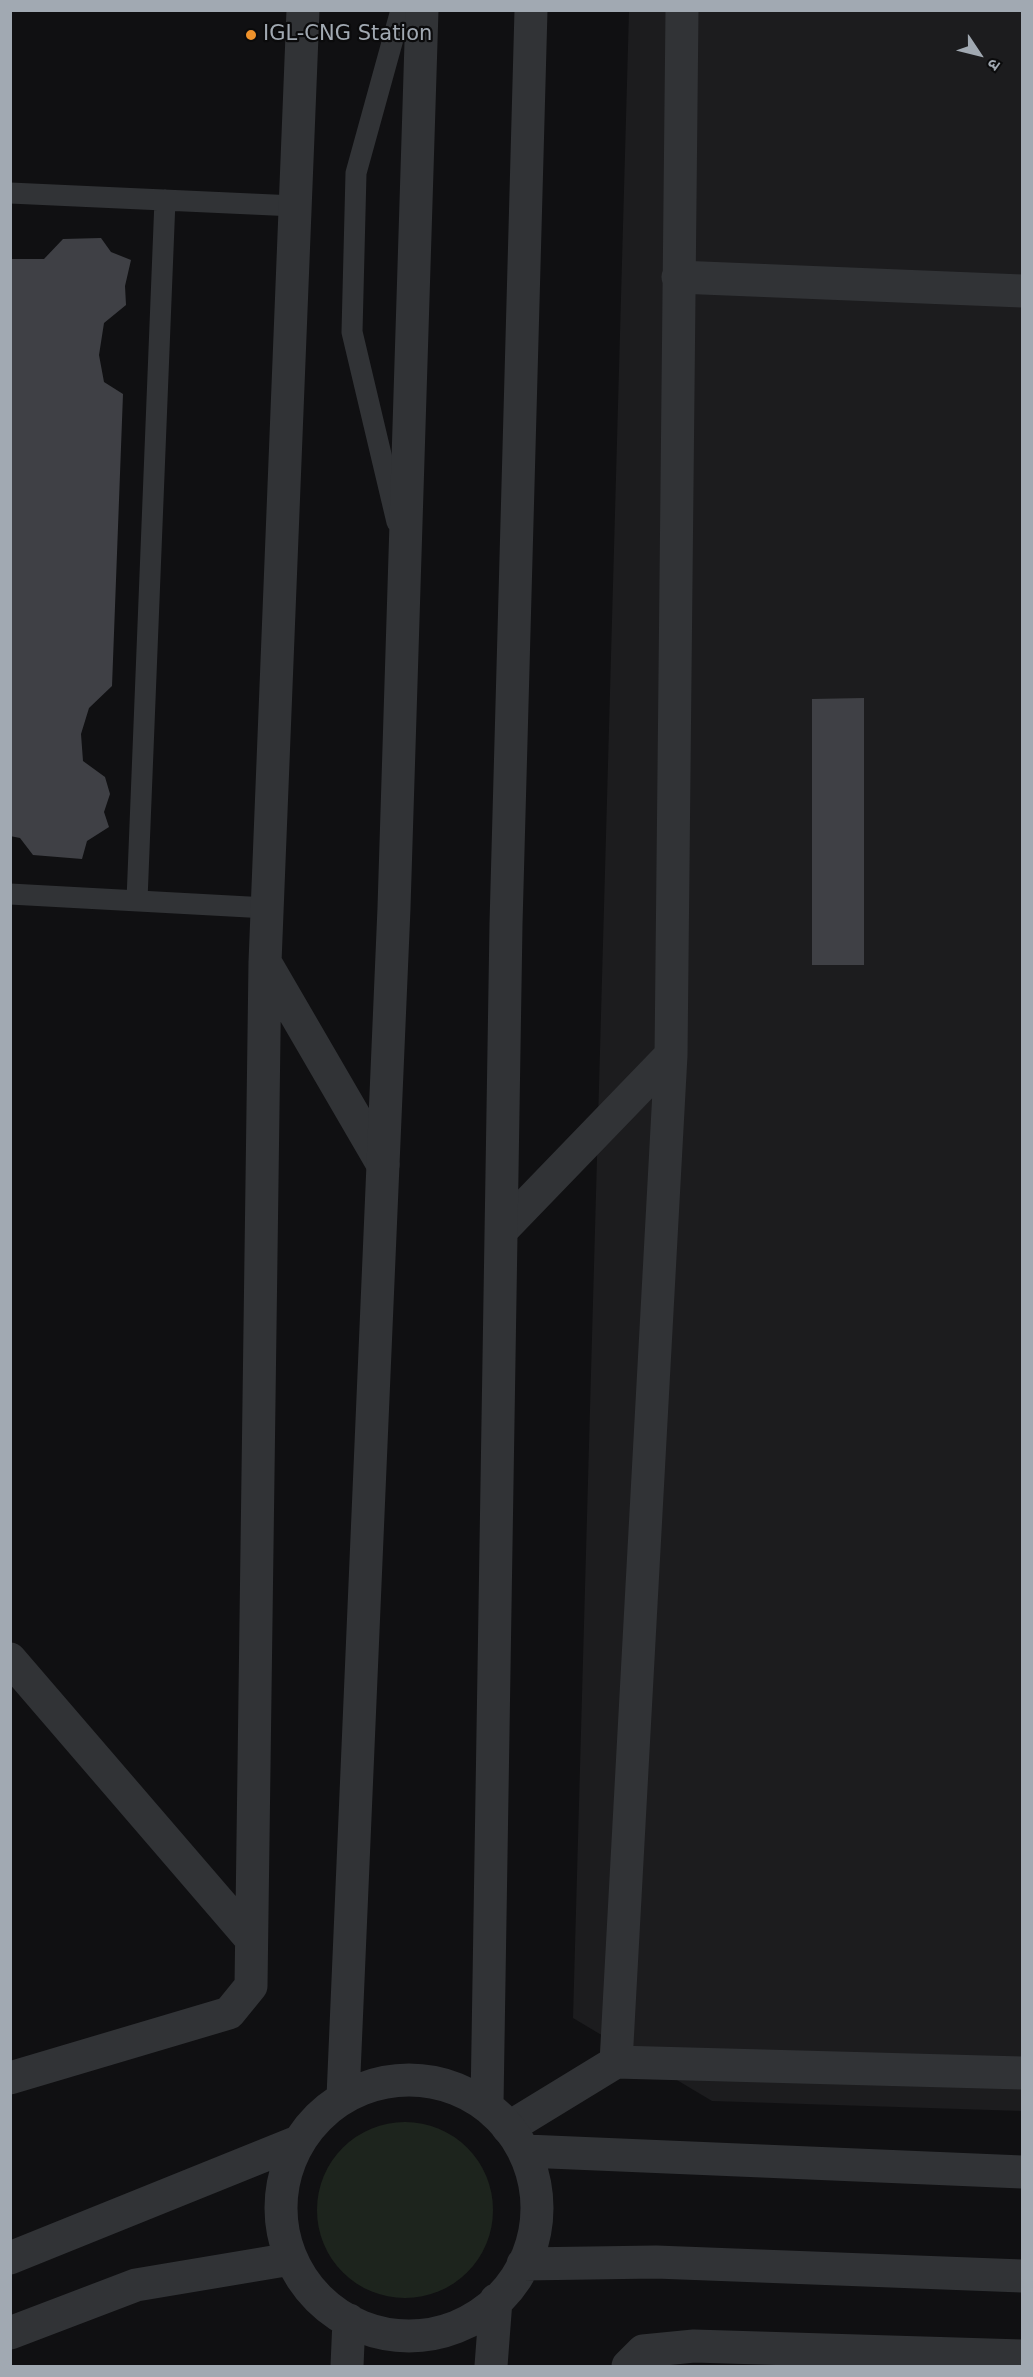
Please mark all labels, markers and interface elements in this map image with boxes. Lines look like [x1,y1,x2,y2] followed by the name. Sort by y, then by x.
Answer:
[263,22,432,48] place label: IGL-CNG Station
[949,24,1009,84] north arrow
[244,28,258,42] marker: IGL-CNG Station
[984,55,1005,74] text: उ

